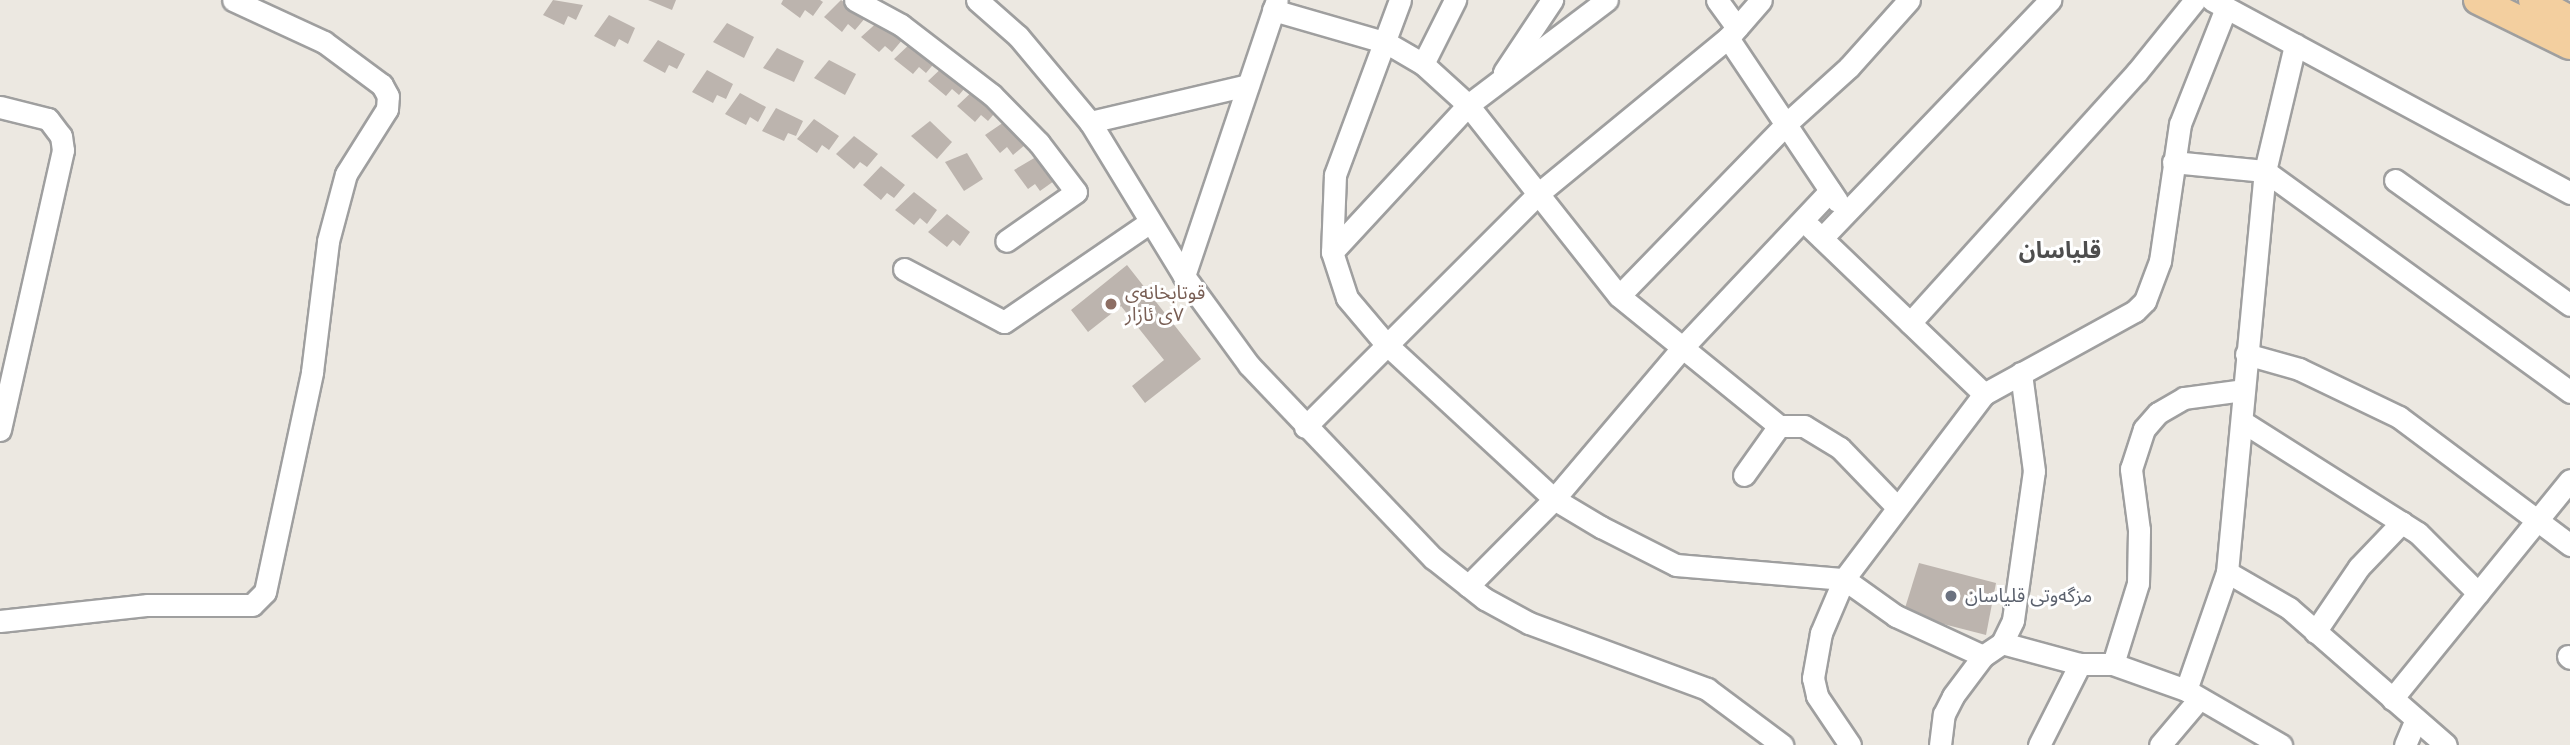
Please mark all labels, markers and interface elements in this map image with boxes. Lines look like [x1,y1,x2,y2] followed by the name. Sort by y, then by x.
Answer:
[2019,235,2101,263] district label: قلياسان
[1125,282,1205,326] place label: قوتابخانەی ٧ی ئازار
[1103,296,1119,312] marker: قوتابخانەی ٧ی ئازار
[1965,585,2092,607] place label: مزگەوتی قلیاسان
[1943,588,1959,604] marker: مزگەوتی قلیاسان

